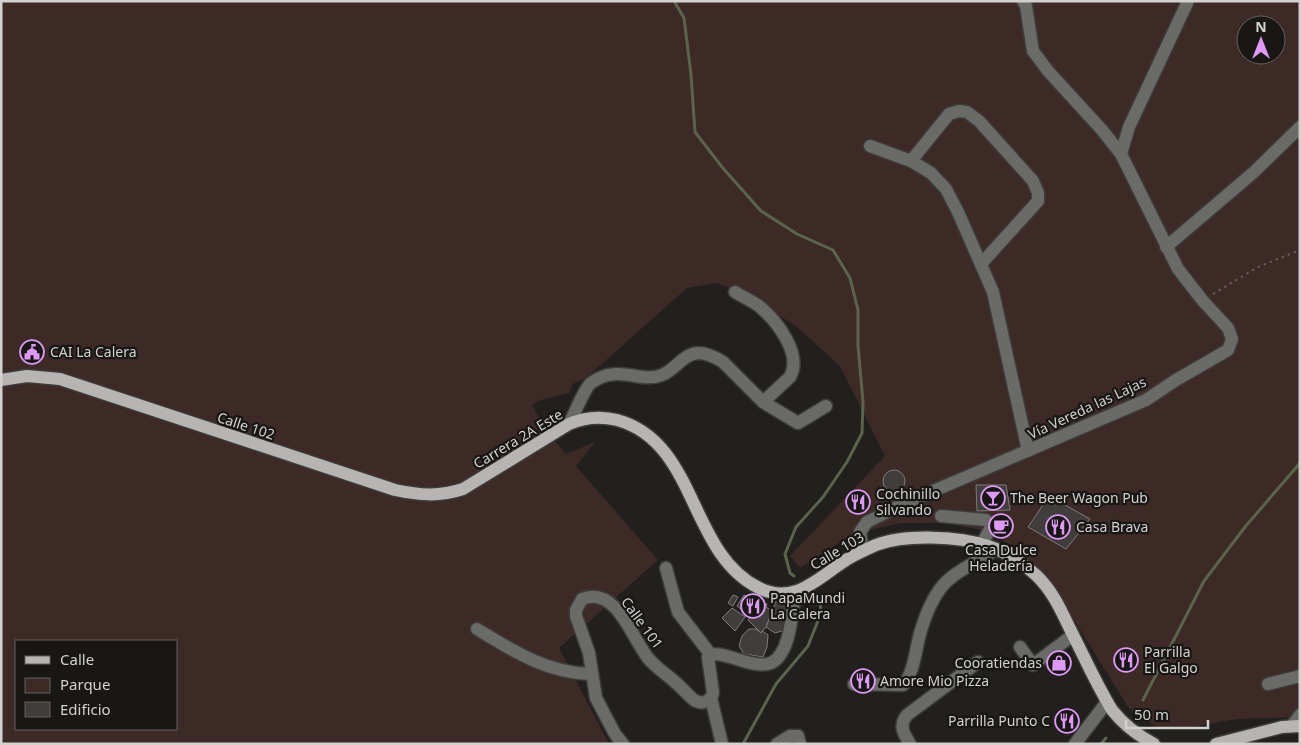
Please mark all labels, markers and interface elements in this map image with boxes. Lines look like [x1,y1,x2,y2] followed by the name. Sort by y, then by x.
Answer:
[1236,15,1286,65] north arrow
[1255,17,1267,36] text: N
[19,339,45,365] public building icon: CAI La Calera
[50,342,137,361] place label: CAI La Calera
[1025,372,1149,443] street label: Vía Vereda las Lajas
[470,404,566,473] street label: Carrera 2A Este
[215,407,277,444] street label: Calle 102
[876,484,940,519] place label: Cochinillo Silvando
[980,485,1006,511] bar icon: The Beer Wagon Pub
[1010,488,1148,507] place label: The Beer Wagon Pub
[845,489,871,515] restaurant icon: Cochinillo Silvando
[988,513,1014,539] cafe icon: Casa Dulce Heladería
[1045,514,1071,540] restaurant icon: Casa Brava
[1076,517,1148,536] place label: Casa Brava
[806,527,867,574] street label: Calle 103
[965,540,1037,575] place label: Casa Dulce Heladería
[770,588,845,623] place label: PapaMundi La Calera
[617,593,668,652] street label: Calle 101
[740,593,766,619] restaurant icon: PapaMundi La Calera
[15,640,178,730] legend
[1144,642,1198,677] place label: Parrilla El Galgo
[1113,647,1139,673] restaurant icon: Parrilla El Galgo
[60,649,94,669] text: Calle
[1046,650,1072,676] shop icon: Cooratiendas
[954,653,1042,672] place label: Cooratiendas
[850,668,876,694] restaurant icon: Amore Mio Pizza
[880,671,989,690] place label: Amore Mio Pizza
[60,674,110,694] text: Parque
[1126,698,1208,730] scale bar
[60,699,111,719] text: Edificio
[1134,704,1169,724] text: 50 m
[1054,708,1080,734] restaurant icon: Parrilla Punto C
[948,711,1050,730] place label: Parrilla Punto C

